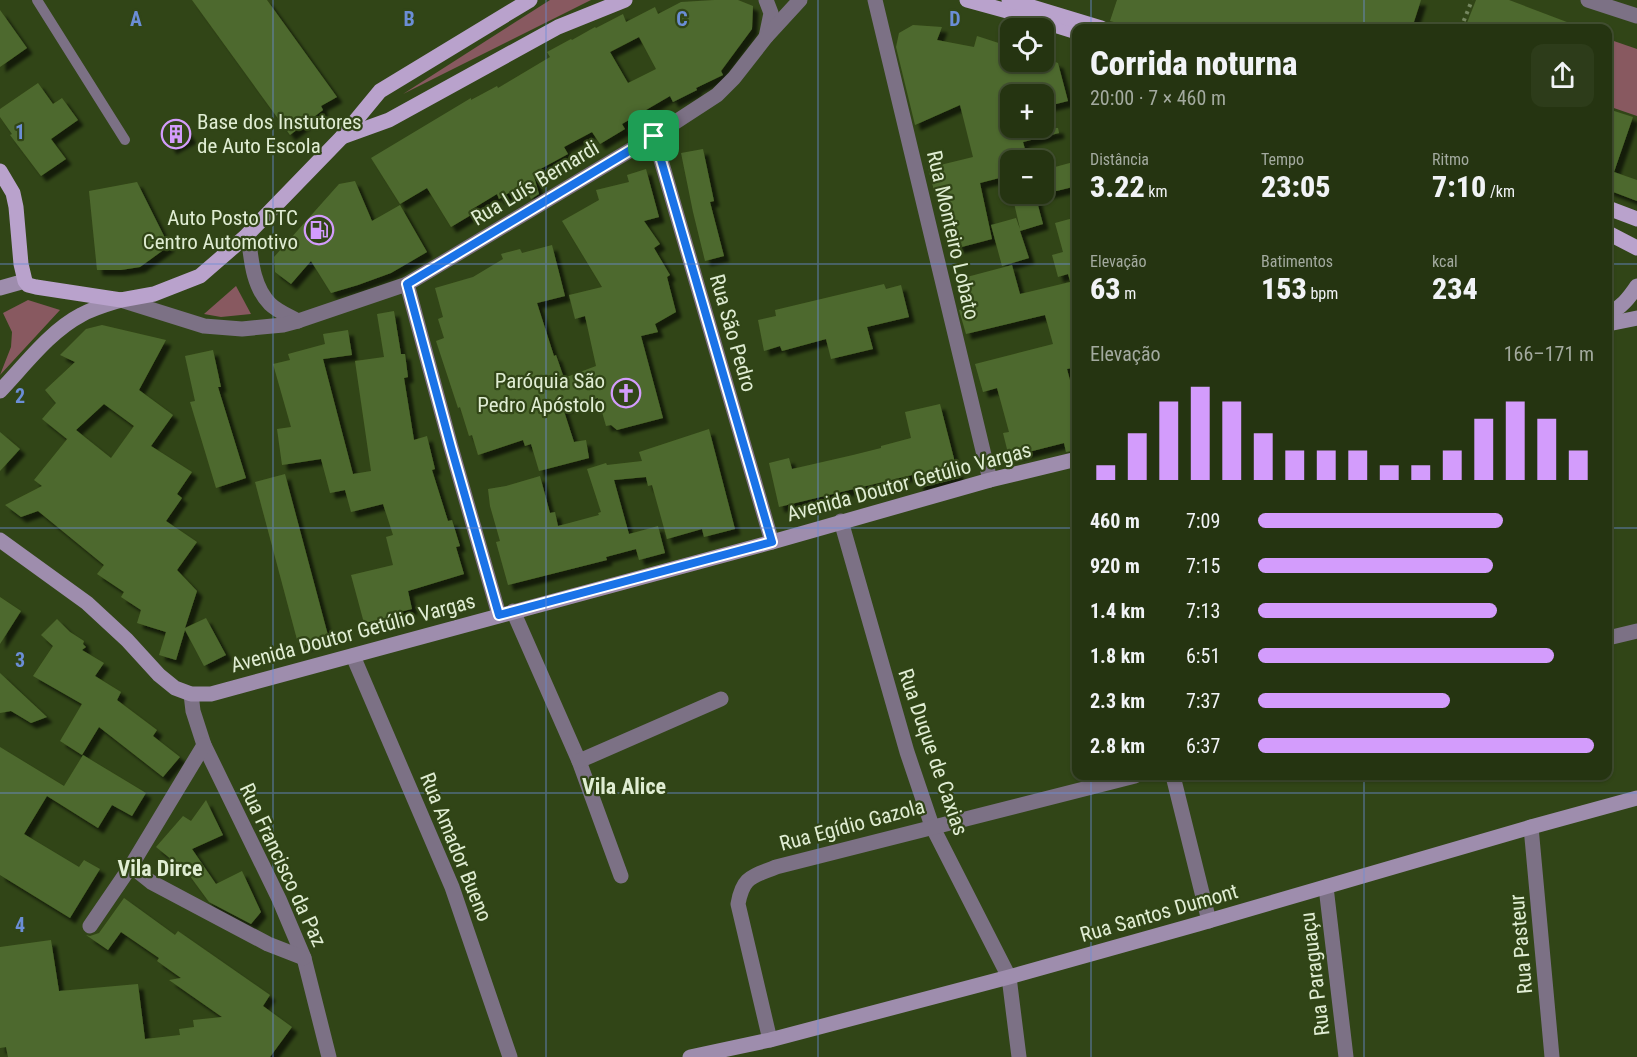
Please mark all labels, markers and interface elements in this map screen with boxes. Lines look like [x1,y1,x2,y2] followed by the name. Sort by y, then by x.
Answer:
[130,7,142,31] text: A
[403,7,415,31] text: B
[676,7,688,31] text: C
[949,7,961,31] text: D
[1000,18,1054,204] map controls
[1000,18,1054,72] button: locate
[1090,44,1298,83] text: Corrida noturna
[1531,44,1594,107] button: share
[1000,84,1054,138] button: +
[1090,86,1226,110] text: 20:00 · 7 × 460 m
[197,110,362,158] place label: Base dos Instutores de Auto Escola
[628,110,679,161] pin
[160,118,192,150] building icon: Base dos Instutores de Auto Escola
[637,119,670,152] icon: arrive
[15,120,25,144] text: 1
[467,135,603,231] street label: Rua Luís Bernardi
[922,148,984,322] street label: Rua Monteiro Lobato
[1000,150,1054,204] button: −
[1090,150,1149,169] text: Distância
[1261,150,1304,169] text: Tempo
[1432,150,1469,169] text: Ritmo
[1090,169,1145,204] text: 3.22
[1261,169,1330,204] text: 23:05
[1432,169,1486,204] text: 7:10
[1145,182,1168,201] text: km
[1486,182,1515,201] text: /km
[143,206,298,254] place label: Auto Posto DTC Centro Automotivo
[303,214,335,246] fuel station icon: Auto Posto DTC Centro Automotivo
[1090,252,1147,271] text: Elevação
[1261,252,1333,271] text: Batimentos
[1432,252,1458,271] text: kcal
[1090,271,1121,306] text: 63
[1261,271,1307,306] text: 153
[1432,271,1478,306] text: 234
[705,272,761,394] street label: Rua São Pedro
[1121,284,1136,303] text: m
[1307,284,1338,303] text: bpm
[1090,342,1161,366] text: Elevação
[1504,342,1594,366] text: 166–171 m
[477,369,605,417] place label: Paróquia São Pedro Apóstolo
[610,377,642,409] church icon: Paróquia São Pedro Apóstolo
[15,384,25,408] text: 2
[784,438,1034,526] street label: Avenida Doutor Getúlio Vargas
[1090,509,1140,533] text: 460 m
[1186,509,1220,533] text: 7:09
[1090,554,1140,578] text: 920 m
[1186,554,1220,578] text: 7:15
[228,589,478,677] street label: Avenida Doutor Getúlio Vargas
[1090,599,1145,623] text: 1.4 km
[1186,599,1220,623] text: 7:13
[1090,644,1145,668] text: 1.8 km
[1186,644,1220,668] text: 6:51
[15,648,25,672] text: 3
[893,666,973,838] street label: Rua Duque de Caxias
[1090,689,1145,713] text: 2.3 km
[1186,689,1220,713] text: 7:37
[1090,734,1145,758] text: 2.8 km
[1186,734,1220,758] text: 6:37
[415,769,497,925] street label: Rua Amador Bueno
[582,774,666,799] district label: Vila Alice
[235,779,331,951] street label: Rua Francisco da Paz
[777,794,927,856] street label: Rua Egídio Gazola
[118,856,202,881] district label: Vila Dirce
[1077,879,1241,947] street label: Rua Santos Dumont
[1505,893,1537,995] street label: Rua Pasteur
[1296,911,1334,1037] street label: Rua Paraguaçu
[15,913,25,937] text: 4

